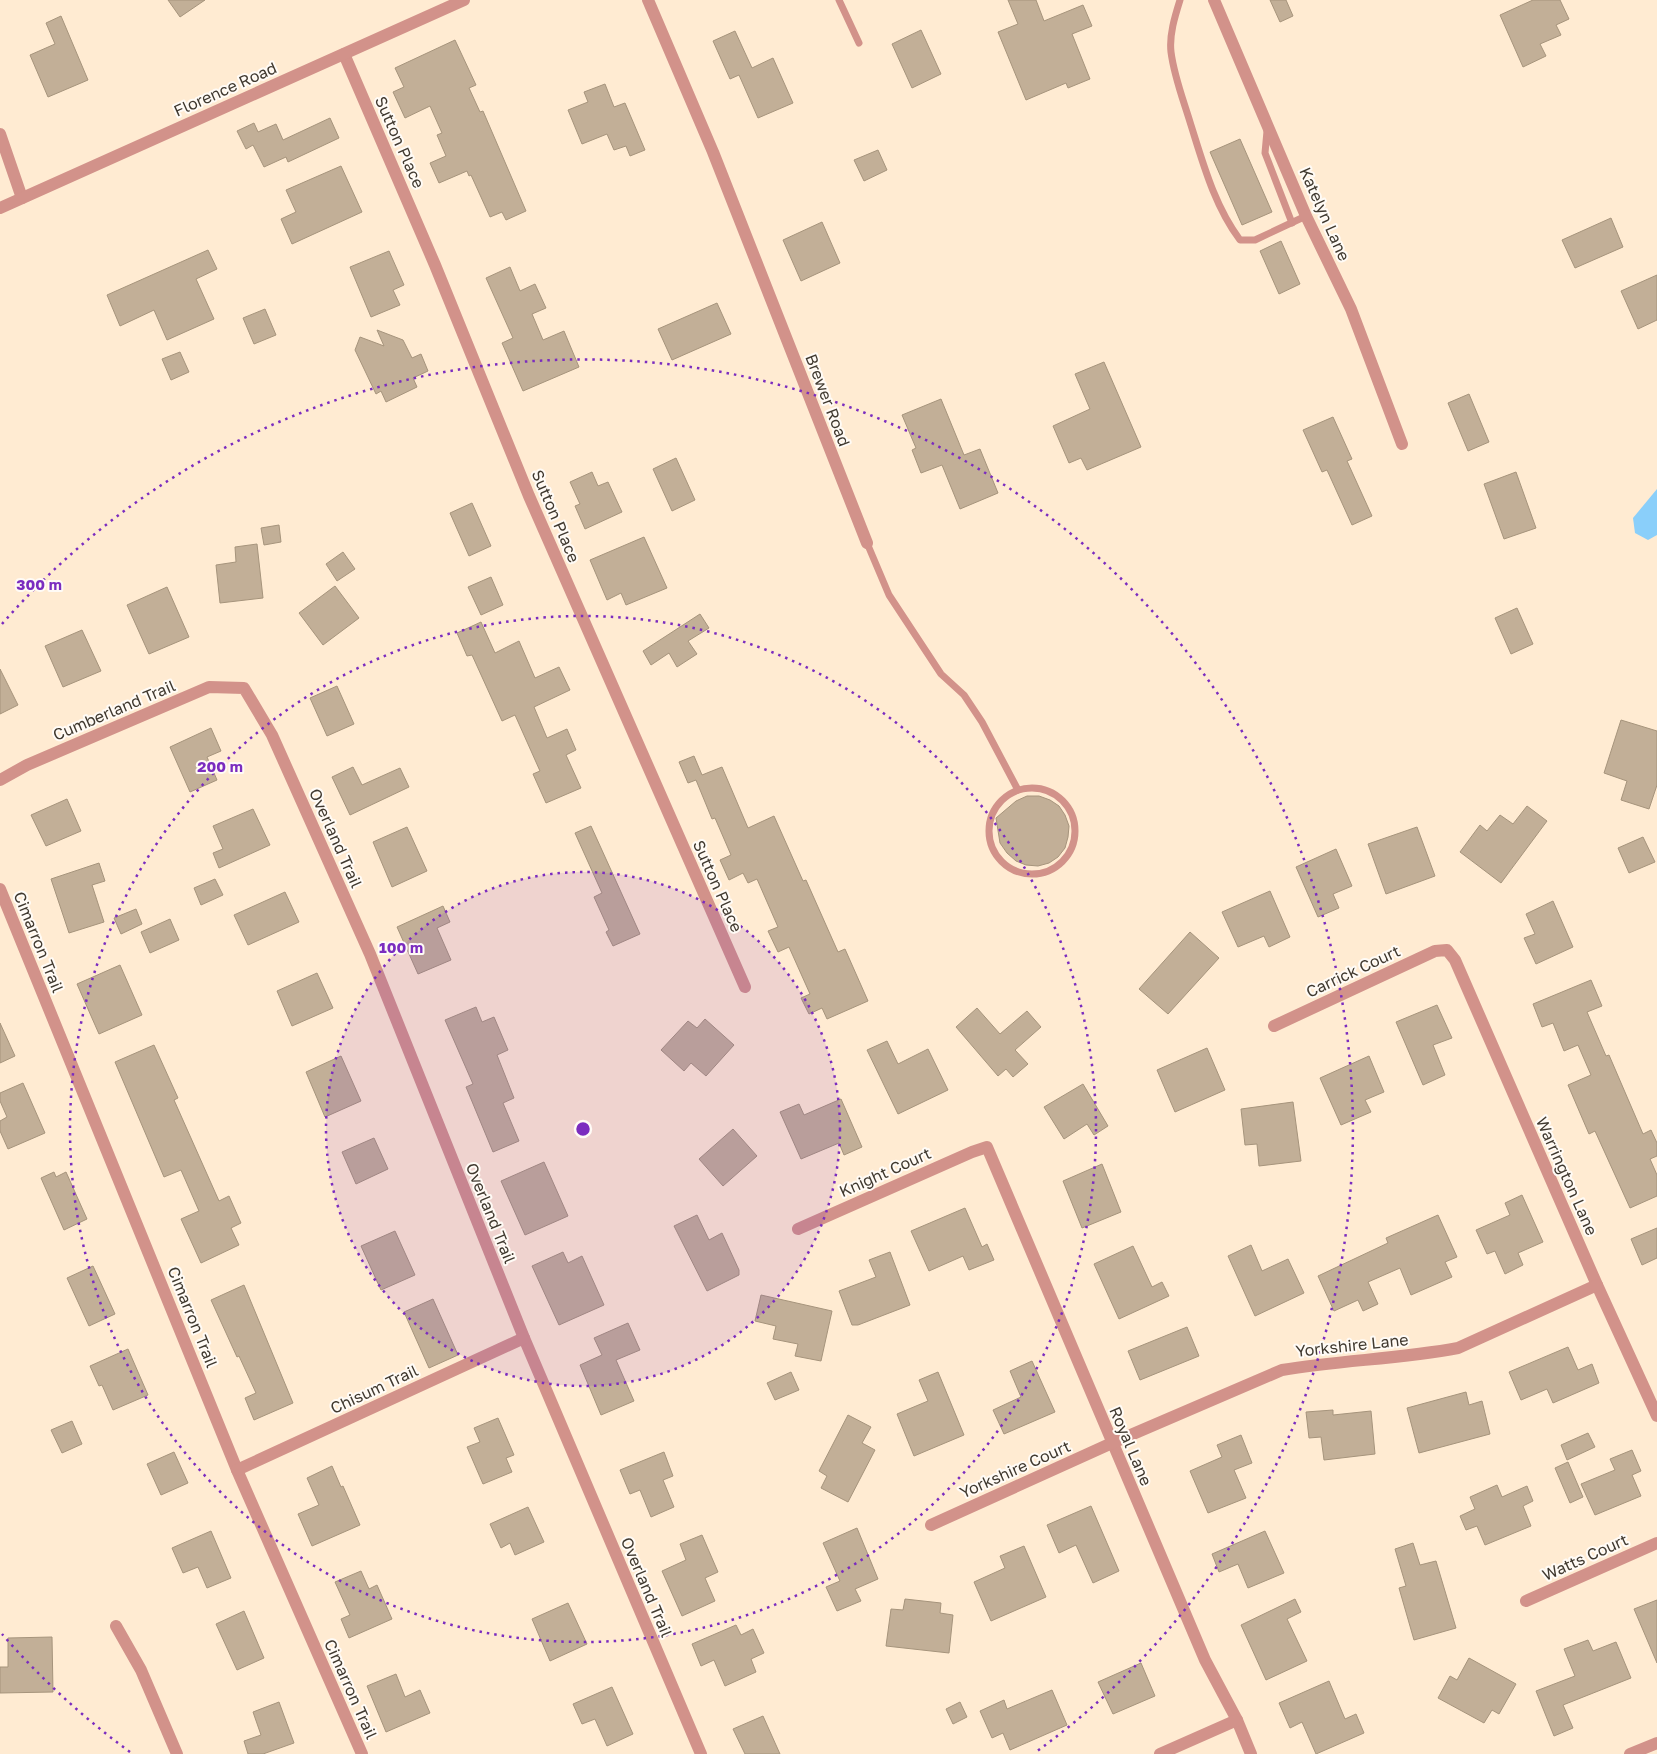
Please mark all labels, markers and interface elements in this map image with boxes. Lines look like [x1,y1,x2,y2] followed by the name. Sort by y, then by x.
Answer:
[170,57,280,121] street label: Florence Road
[371,93,429,191] street label: Sutton Place
[1295,164,1355,264] street label: Katelyn Lane
[801,351,855,449] street label: Brewer Road
[528,467,584,565] street label: Sutton Place
[16,575,62,593] text: 300 m
[50,675,178,745] street label: Cumberland Trail
[197,757,243,775] text: 200 m
[305,785,367,891] street label: Overland Trail
[689,837,747,935] street label: Sutton Place
[10,889,68,995] street label: Cimarron Trail
[379,938,423,956] text: 100 m
[1303,940,1403,1002] street label: Carrick Court
[1532,1114,1602,1238] street label: Warrington Lane
[574,1120,592,1138] centre of rings
[836,1143,934,1201] street label: Knight Court
[462,1160,520,1266] street label: Overland Trail
[164,1264,222,1370] street label: Cimarron Trail
[1295,1329,1409,1361] street label: Yorkshire Lane
[327,1360,421,1418] street label: Chisum Trail
[1105,1403,1157,1489] street label: Royal Lane
[957,1436,1073,1502] street label: Yorkshire Court
[1539,1529,1631,1585] street label: Watts Court
[617,1534,677,1640] street label: Overland Trail
[320,1636,382,1742] street label: Cimarron Trail

